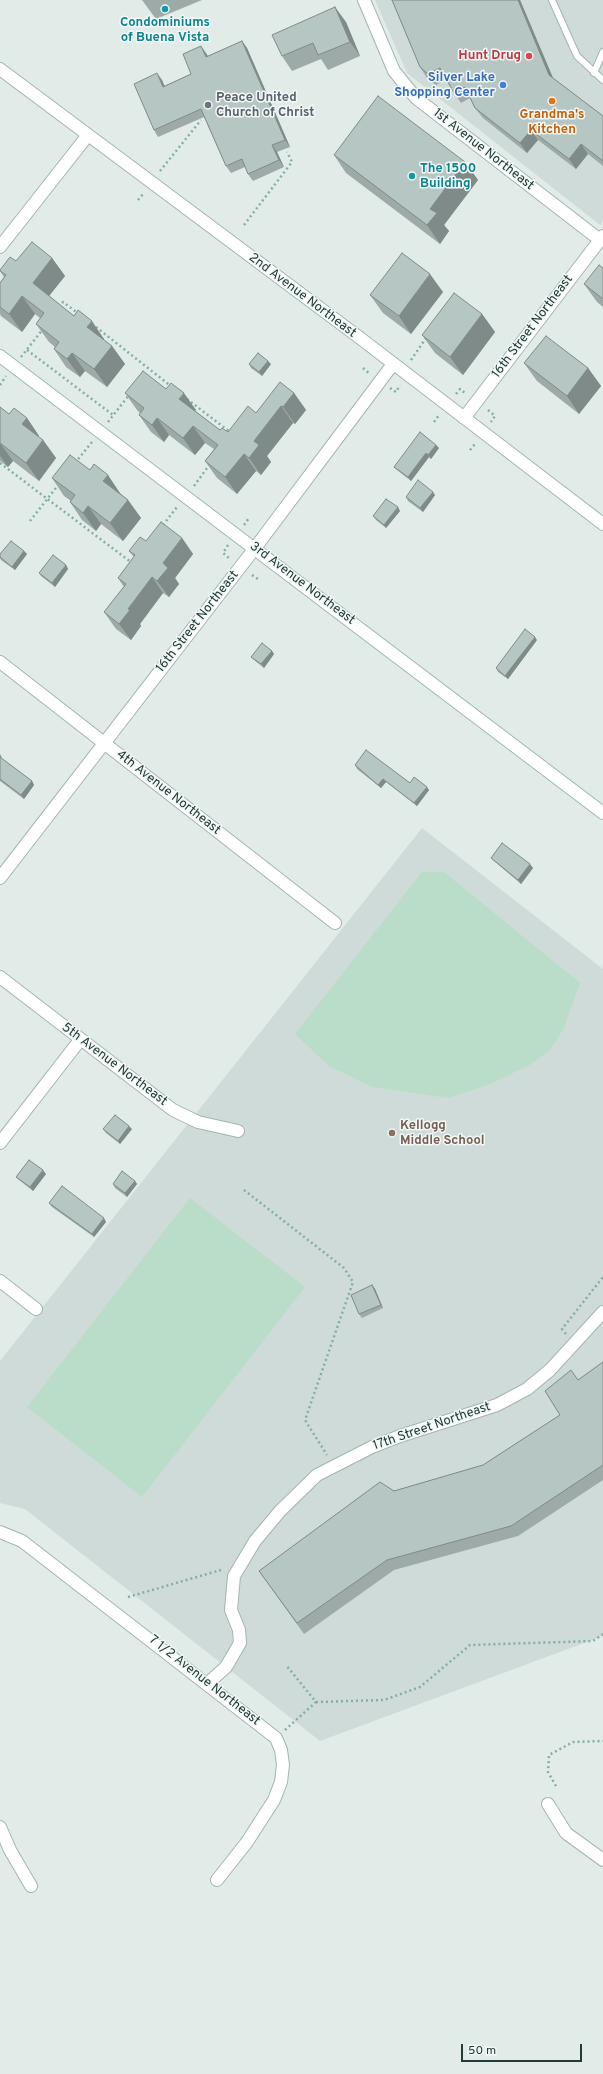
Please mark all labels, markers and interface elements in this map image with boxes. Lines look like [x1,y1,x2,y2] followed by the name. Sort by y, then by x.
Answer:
[160,4,170,14] marker: Condominiums of Buena Vista
[120,15,210,46] place label: Condominiums of Buena Vista
[458,48,521,64] place label: Hunt Drug
[524,51,534,61] marker: Hunt Drug
[394,70,495,101] place label: Silver Lake Shopping Center
[498,80,508,90] marker: Silver Lake Shopping Center
[216,90,314,121] place label: Peace United Church of Christ
[547,96,557,106] marker: Grandma's Kitchen
[203,100,213,110] marker: Peace United Church of Christ
[430,106,536,194] street label: 1st Avenue Northeast
[520,107,584,138] place label: Grandma's Kitchen
[420,161,476,192] place label: The 1500 Building
[407,171,417,181] marker: The 1500 Building
[245,250,359,342] street label: 2nd Avenue Northeast
[489,272,577,382] street label: 16th Street Northeast
[246,539,358,629] street label: 3rd Avenue Northeast
[153,568,243,676] street label: 16th Street Northeast
[113,747,223,839] street label: 4th Avenue Northeast
[58,1020,170,1110] street label: 5th Avenue Northeast
[400,1118,485,1149] place label: Kellogg Middle School
[387,1128,397,1138] marker: Kellogg Middle School
[371,1400,493,1454] street label: 17th Street Northeast
[145,1633,263,1729] street label: 7 1/2 Avenue Northeast
[463,2036,584,2062] scale bar
[468,2043,496,2059] text: 50 m

